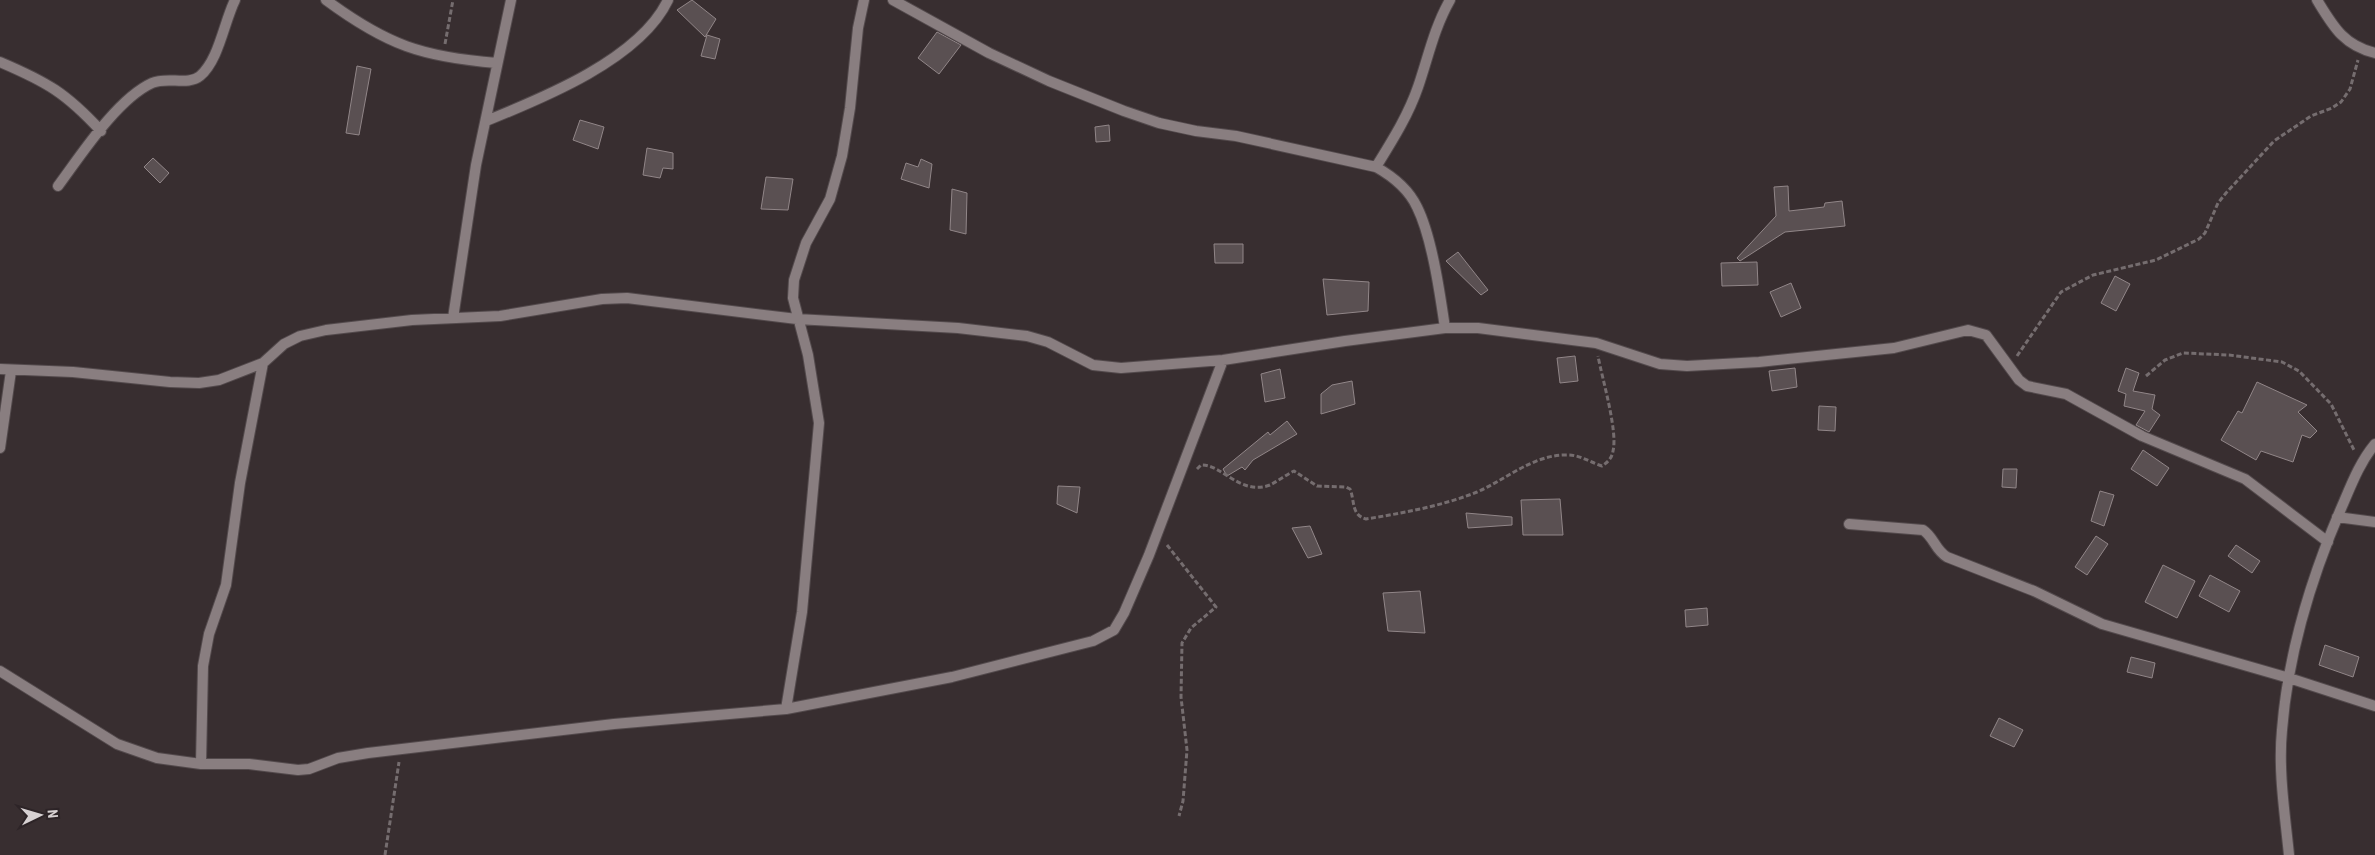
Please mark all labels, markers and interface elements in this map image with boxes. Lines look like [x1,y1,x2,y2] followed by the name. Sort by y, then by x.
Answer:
[15,790,65,840] north arrow
[45,809,61,819] text: N

